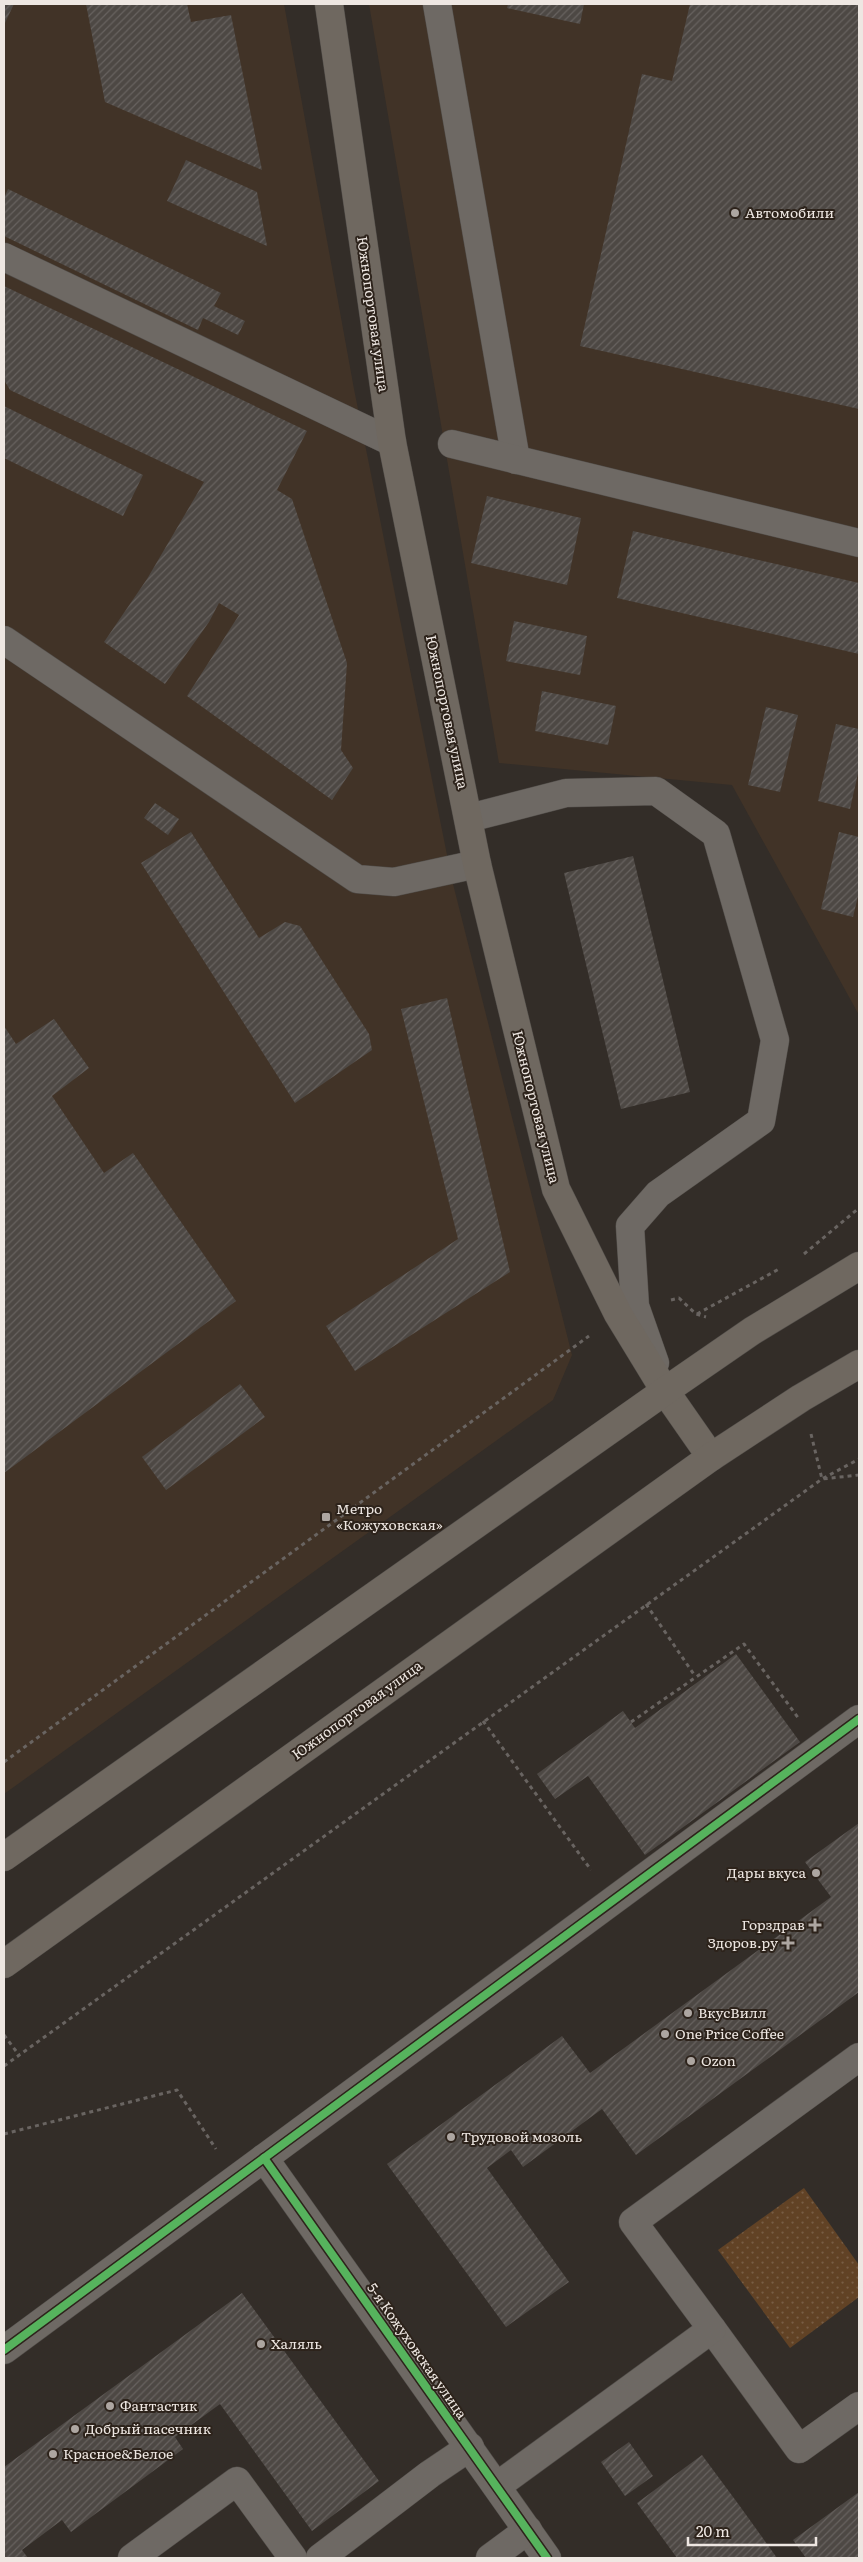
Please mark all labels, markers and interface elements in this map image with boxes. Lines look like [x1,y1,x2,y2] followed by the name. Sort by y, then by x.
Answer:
[745,202,834,222] place label: Автомобили
[729,207,741,219] marker: Автомобили
[353,235,395,393] street label: Южнопортовая улица
[422,633,474,791] street label: Южнопортовая улица
[508,1028,566,1186] street label: Южнопортовая улица
[336,1498,443,1534] place label: Метро «Кожуховская»
[320,1511,332,1523] marker: Метро «Кожуховская»
[287,1655,426,1763] street label: Южнопортовая улица
[727,1862,806,1882] place label: Дары вкуса
[810,1867,822,1879] marker: Дары вкуса
[742,1914,805,1934] place label: Горздрав
[809,1919,821,1931] marker: Горздрав
[708,1932,779,1952] place label: Здоров.ру
[782,1937,794,1949] marker: Здоров.ру
[698,2002,767,2022] place label: ВкусВилл
[682,2007,694,2019] marker: ВкусВилл
[675,2023,784,2043] place label: One Price Coffee
[659,2028,671,2040] marker: One Price Coffee
[701,2050,736,2070] place label: Ozon
[685,2055,697,2067] marker: Ozon
[461,2126,583,2146] place label: Трудовой мозоль
[445,2131,457,2143] marker: Трудовой мозоль
[363,2278,473,2423] street label: 5-я Кожуховская улица
[271,2333,322,2353] place label: Халяль
[255,2338,267,2350] marker: Халяль
[120,2395,198,2415] place label: Фантастик
[104,2400,116,2412] marker: Фантастик
[85,2418,212,2438] place label: Добрый пасечник
[69,2423,81,2435] marker: Добрый пасечник
[63,2443,173,2463] place label: Красное&Белое
[47,2448,59,2460] marker: Красное&Белое
[688,2514,816,2546] scale bar
[696,2519,730,2542] text: 20 m

